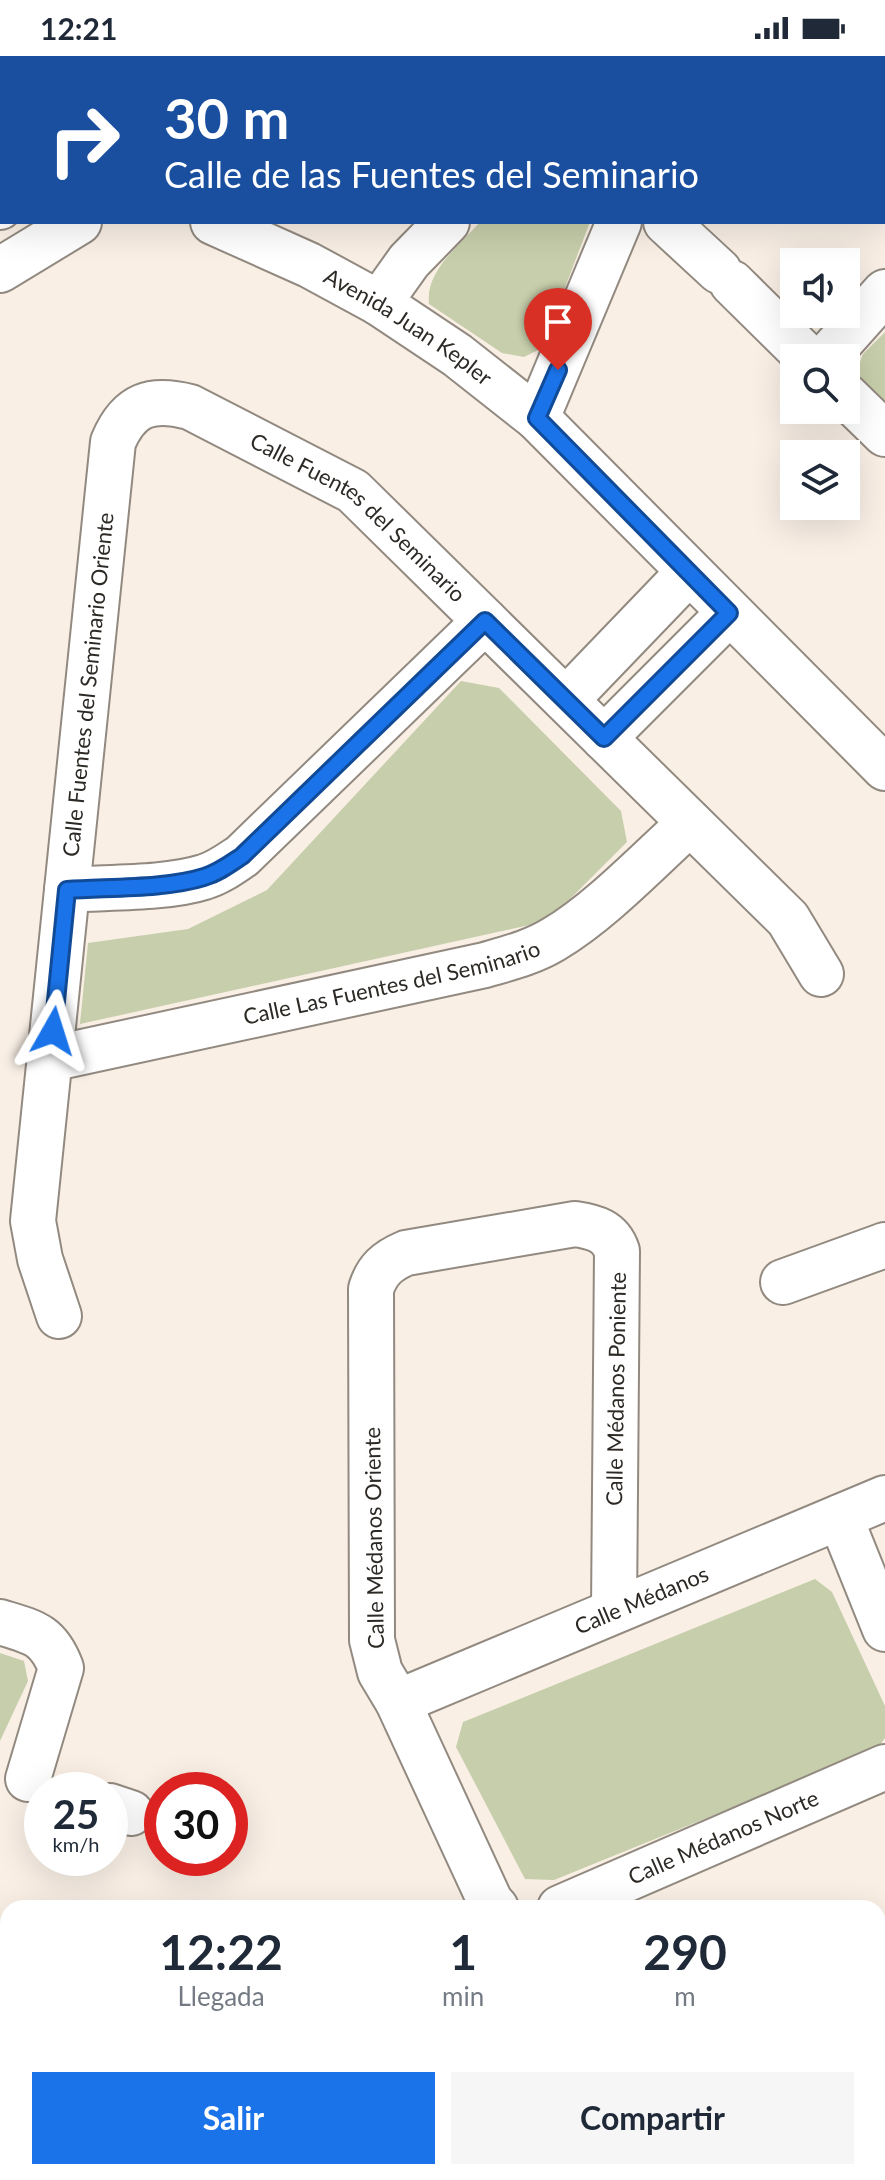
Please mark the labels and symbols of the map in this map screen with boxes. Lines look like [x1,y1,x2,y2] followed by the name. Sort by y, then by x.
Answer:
[320,262,498,391] street label: Avenida Juan Kepler
[524,288,592,370] pin
[246,426,472,607] street label: Calle Fuentes del Seminario
[56,511,119,858] street label: Calle Fuentes del Seminario Oriente
[241,934,544,1030] street label: Calle Las Fuentes del Seminario
[11,989,95,1073] position arrow
[600,1272,631,1506] street label: Calle Médanos Poniente
[358,1427,389,1649] street label: Calle Médanos Oriente
[570,1560,712,1640] street label: Calle Médanos
[144,1772,248,1876] speed limit sign: 30
[624,1784,822,1890] street label: Calle Médanos Norte

